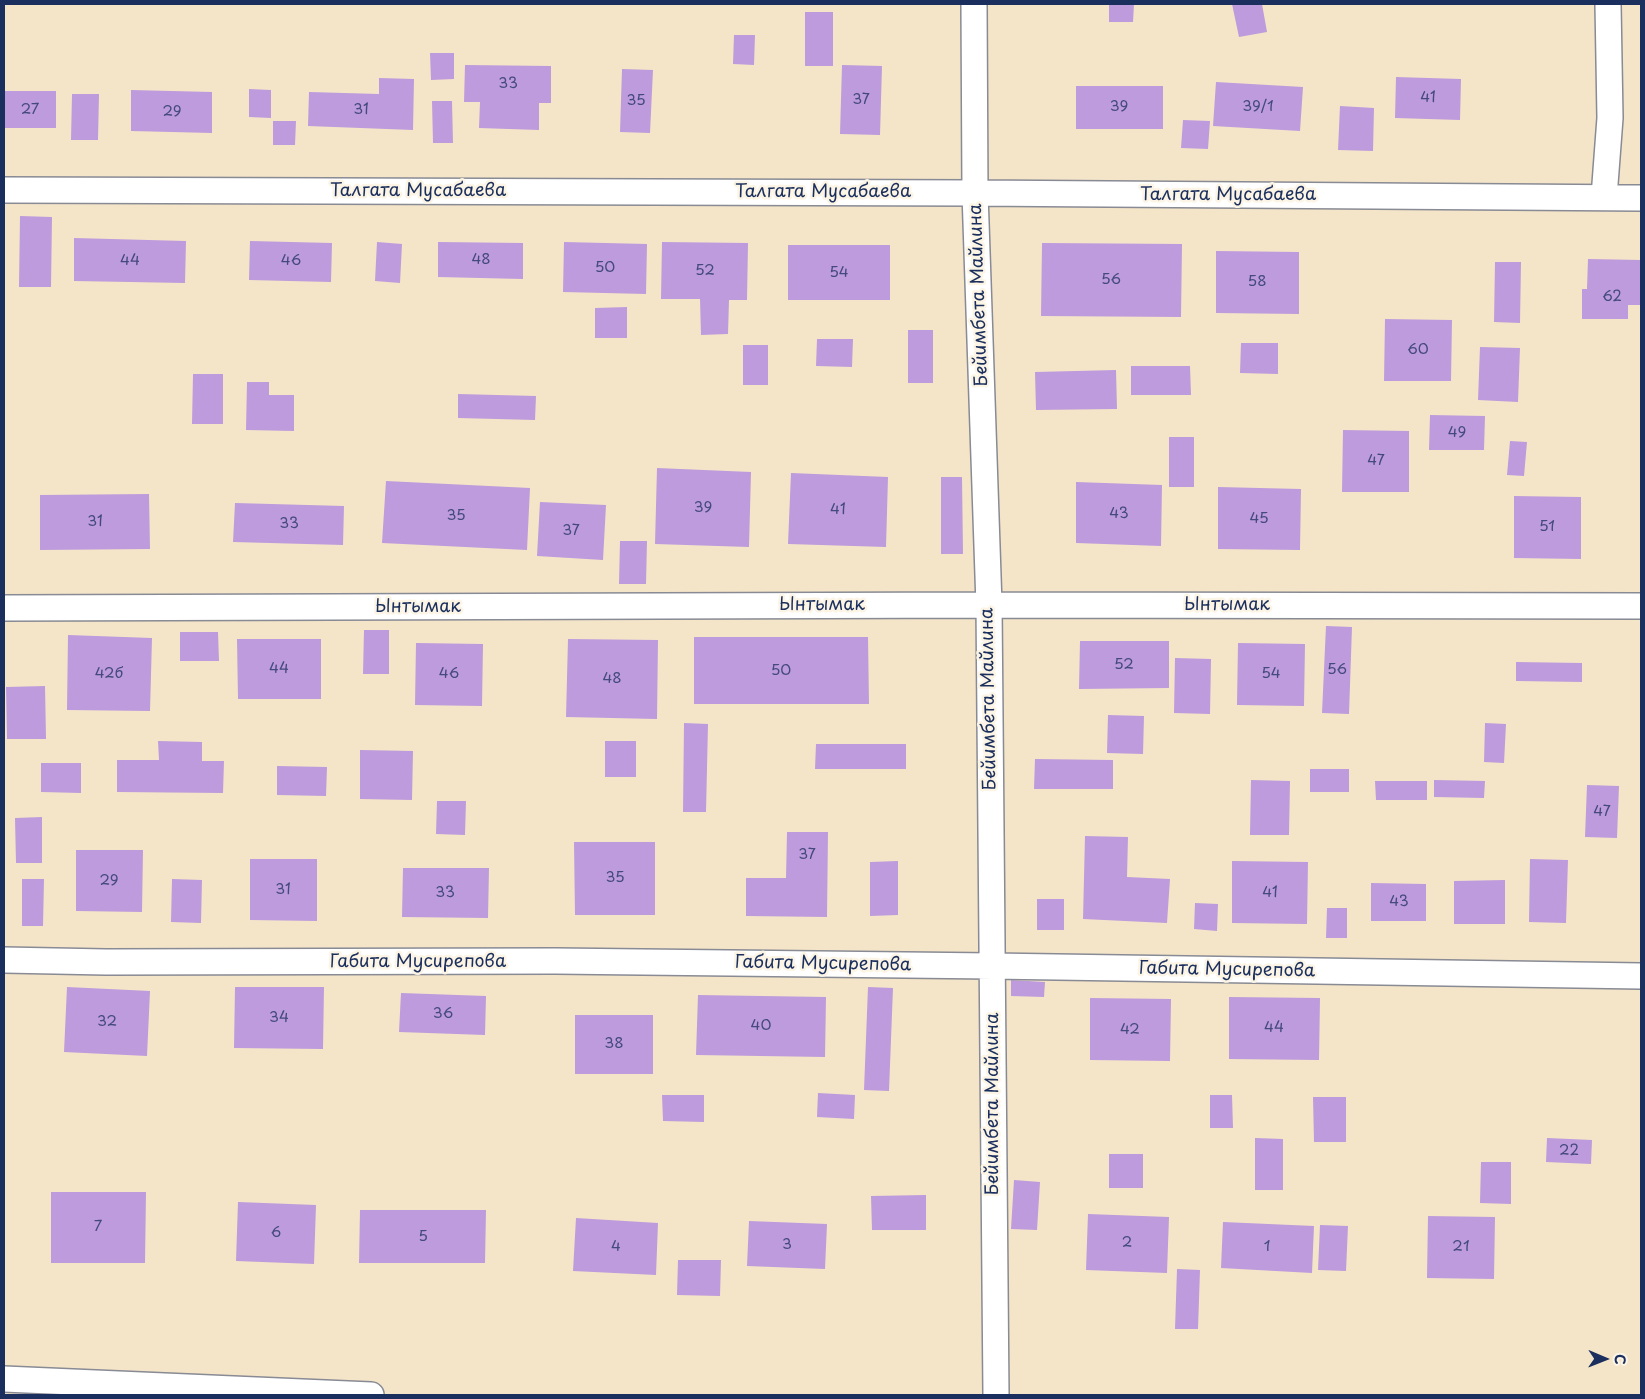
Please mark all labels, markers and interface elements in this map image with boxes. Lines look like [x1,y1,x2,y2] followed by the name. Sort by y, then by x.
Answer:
[498,75,518,93] house number: 33
[1420,89,1436,107] house number: 41
[852,91,870,109] house number: 37
[626,92,646,110] house number: 35
[1110,98,1128,116] house number: 39
[1242,98,1274,116] house number: 39/1
[21,101,39,119] house number: 27
[353,101,369,119] house number: 31
[162,103,182,121] house number: 29
[330,180,506,202] street label: Талгата Мусабаева
[735,181,911,203] street label: Талгата Мусабаева
[1140,184,1316,206] street label: Талгата Мусабаева
[965,203,993,387] street label: Бейимбета Майлина
[471,251,491,269] house number: 48
[120,252,140,270] house number: 44
[281,252,301,270] house number: 46
[595,259,615,277] house number: 50
[695,262,715,280] house number: 52
[829,264,849,282] house number: 54
[1101,271,1121,289] house number: 56
[1247,273,1267,291] house number: 58
[1602,288,1622,306] house number: 62
[1407,341,1429,359] house number: 60
[1448,424,1466,442] house number: 49
[1367,452,1385,470] house number: 47
[694,499,712,517] house number: 39
[830,501,846,519] house number: 41
[1109,505,1129,523] house number: 43
[446,507,466,525] house number: 35
[1249,510,1269,528] house number: 45
[87,513,103,531] house number: 31
[279,515,299,533] house number: 33
[1539,518,1555,536] house number: 51
[562,522,580,540] house number: 37
[779,594,865,616] street label: Ынтымак
[1184,594,1270,616] street label: Ынтымак
[375,596,461,618] street label: Ынтымак
[977,607,1001,791] street label: Бейимбета Майлина
[1114,656,1134,674] house number: 52
[269,660,289,678] house number: 44
[1327,661,1347,679] house number: 56
[771,662,791,680] house number: 50
[95,665,123,683] house number: 42б
[439,665,459,683] house number: 46
[1261,665,1281,683] house number: 54
[602,670,622,688] house number: 48
[1593,803,1611,821] house number: 47
[798,846,816,864] house number: 37
[605,869,625,887] house number: 35
[99,872,119,890] house number: 29
[275,881,291,899] house number: 31
[435,884,455,902] house number: 33
[1262,884,1278,902] house number: 41
[1389,893,1409,911] house number: 43
[330,951,506,973] street label: Габита Мусирепова
[735,952,911,976] street label: Габита Мусирепова
[1139,958,1315,982] street label: Габита Мусирепова
[433,1005,453,1023] house number: 36
[269,1009,289,1027] house number: 34
[97,1013,117,1031] house number: 32
[982,1013,1004,1195] street label: Бейимбета Майлина
[751,1017,771,1035] house number: 40
[1264,1019,1284,1037] house number: 44
[1120,1021,1140,1039] house number: 42
[604,1035,624,1053] house number: 38
[1559,1142,1579,1160] house number: 22
[94,1218,102,1236] house number: 7
[271,1224,281,1242] house number: 6
[418,1228,428,1246] house number: 5
[1122,1234,1132,1252] house number: 2
[782,1236,792,1254] house number: 3
[611,1238,621,1256] house number: 4
[1264,1238,1270,1256] house number: 1
[1452,1238,1470,1256] house number: 21
[1580,1334,1630,1384] north arrow
[1610,1354,1631,1365] text: С

